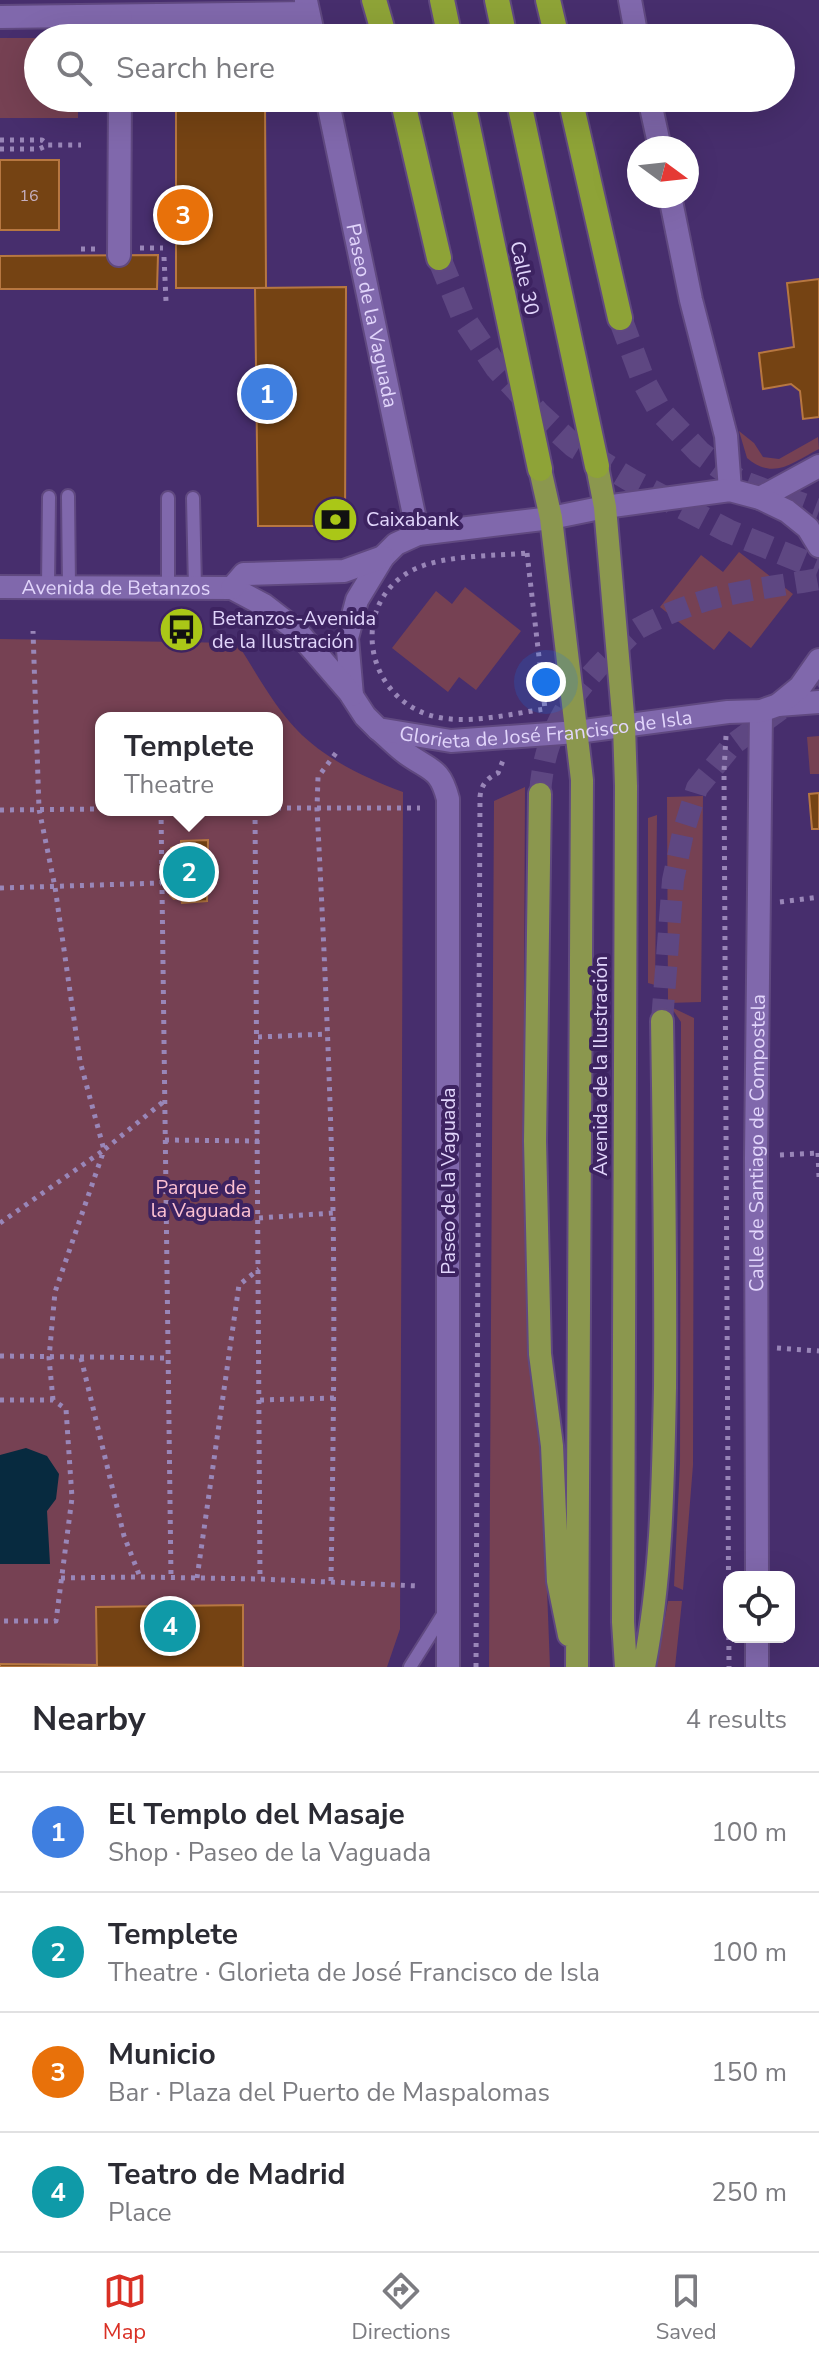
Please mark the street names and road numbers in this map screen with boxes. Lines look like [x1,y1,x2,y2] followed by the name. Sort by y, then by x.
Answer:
[339,221,404,410] street label: Paseo de la Vaguada
[503,238,546,318] street label: Calle 30
[22,574,210,602] street label: Avenida de Betanzos
[397,704,694,755] street label: Glorieta de José Francisco de Isla
[587,956,614,1176] street label: Avenida de la Ilustración
[743,994,772,1292] street label: Calle de Santiago de Compostela
[435,1087,462,1275] street label: Paseo de la Vaguada

